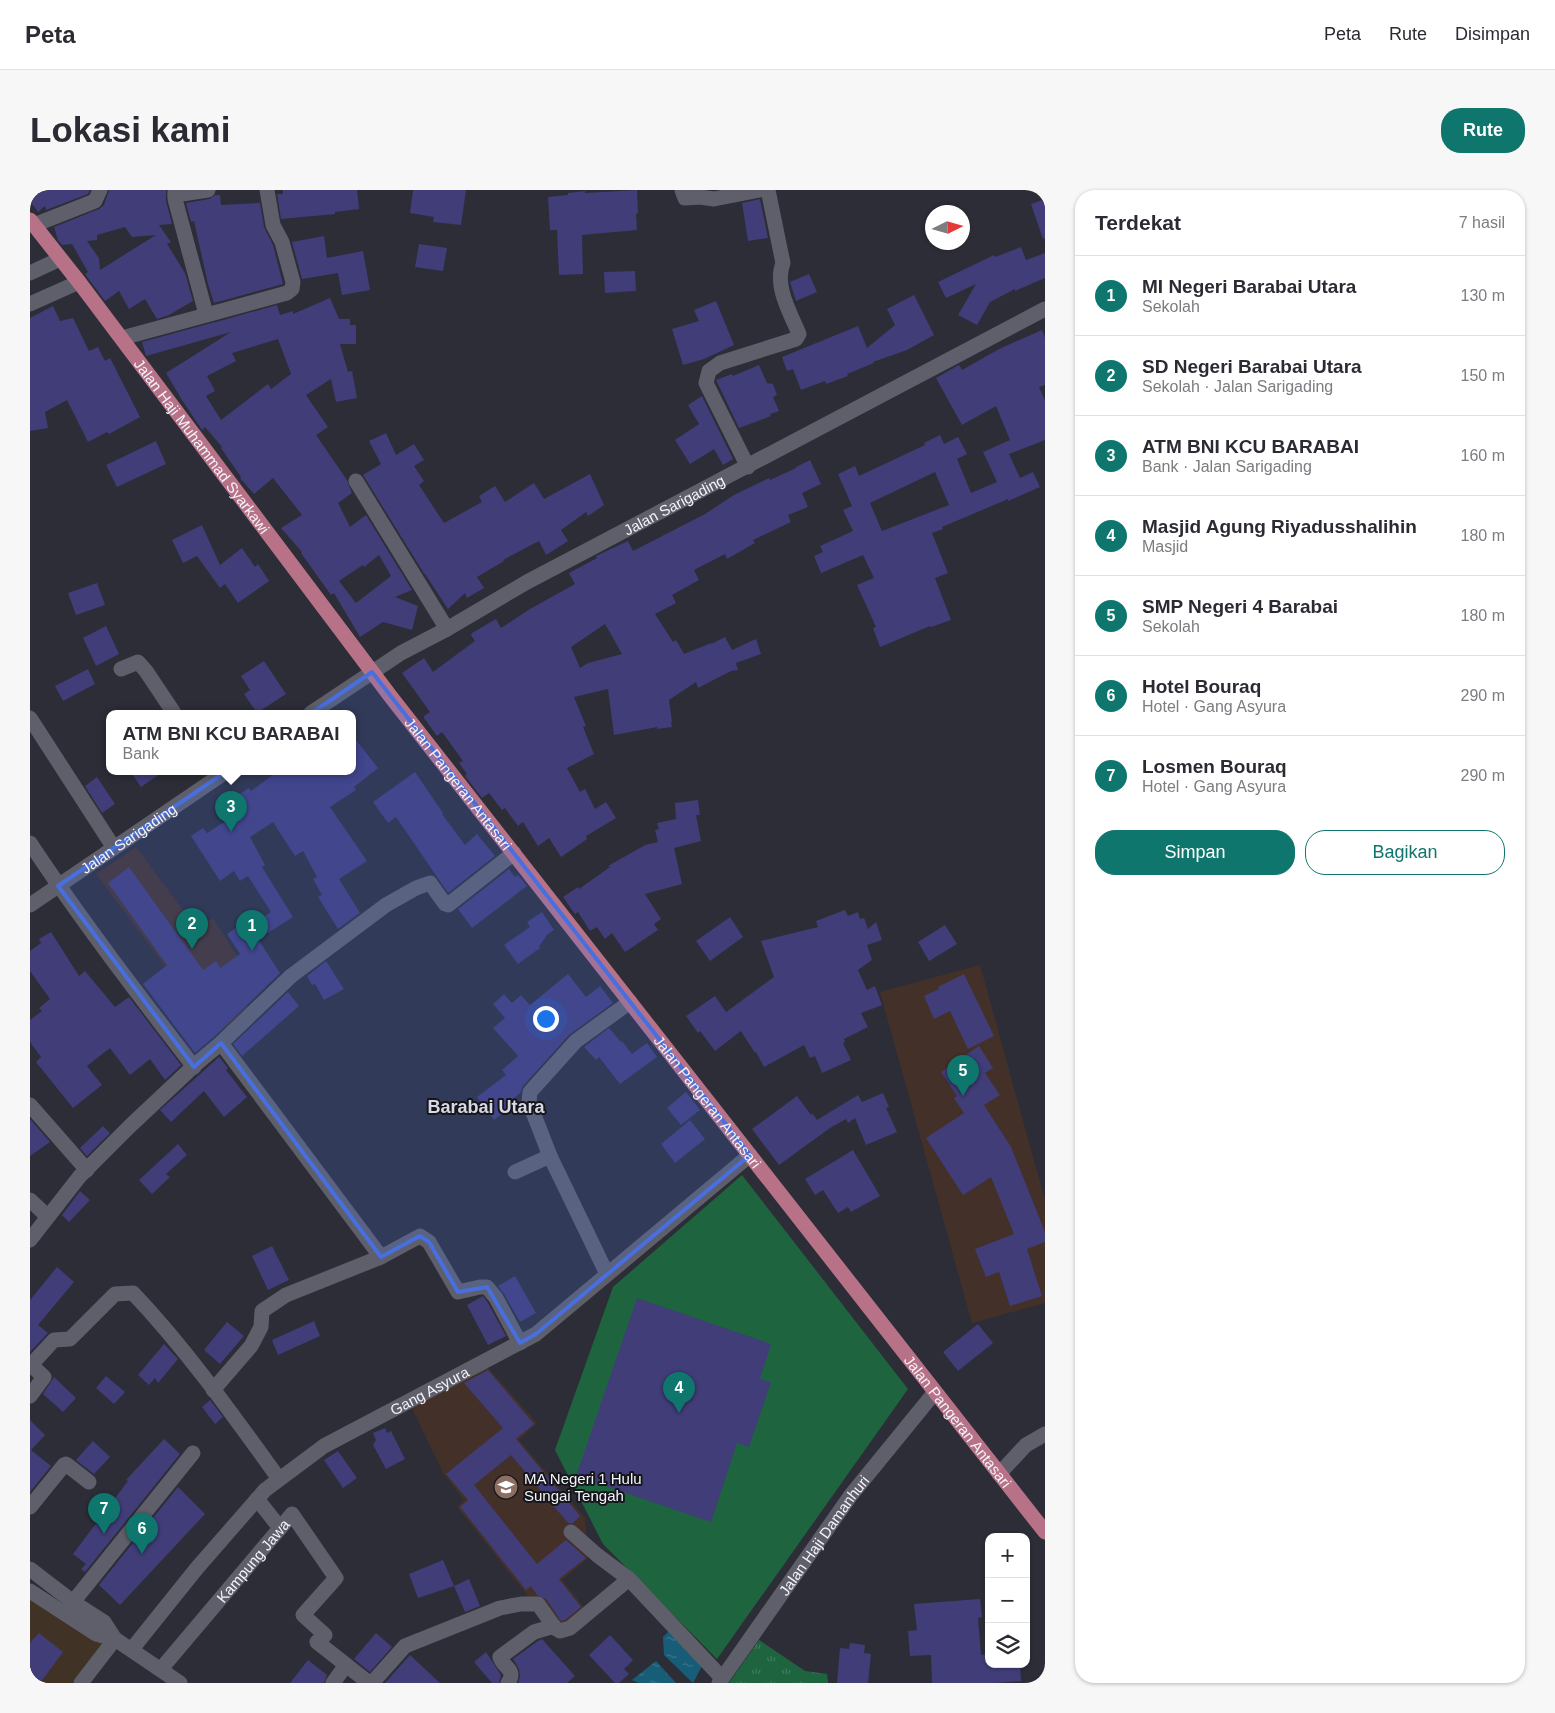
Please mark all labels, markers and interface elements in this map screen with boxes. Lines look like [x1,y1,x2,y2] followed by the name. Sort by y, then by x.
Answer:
[25,21,76,48] text: Peta
[1324,24,1361,44] text: Peta
[1389,24,1427,44] text: Rute
[1455,24,1530,44] text: Disimpan
[1441,108,1525,153] button: Rute
[30,110,230,149] text: Lokasi kami
[925,205,970,250] north arrow
[1095,211,1181,234] text: Terdekat
[1459,214,1505,231] text: 7 hasil
[1142,276,1356,297] text: MI Negeri Barabai Utara
[1107,287,1115,304] text: 1
[1461,287,1505,304] text: 130 m
[1142,298,1200,315] text: Sekolah
[131,355,273,537] street label: Jalan Haji Muhammad Syarkawi
[1142,356,1362,377] text: SD Negeri Barabai Utara
[1107,367,1115,384] text: 2
[1461,367,1505,384] text: 150 m
[1142,378,1333,395] text: Sekolah · Jalan Sarigading
[1142,436,1359,457] text: ATM BNI KCU BARABAI
[1107,447,1115,464] text: 3
[1461,447,1505,464] text: 160 m
[1142,458,1312,475] text: Bank · Jalan Sarigading
[621,471,727,538] street label: Jalan Sarigading
[1142,516,1417,537] text: Masjid Agung Riyadusshalihin
[1107,527,1115,544] text: 4
[1461,527,1505,544] text: 180 m
[1142,538,1188,555] text: Masjid
[1142,596,1338,617] text: SMP Negeri 4 Barabai
[1107,607,1115,624] text: 5
[1461,607,1505,624] text: 180 m
[1142,618,1200,635] text: Sekolah
[1142,676,1261,697] text: Hotel Bouraq
[1107,687,1115,704] text: 6
[1461,687,1505,704] text: 290 m
[1142,698,1286,715] text: Hotel · Gang Asyura
[106,710,356,775] popup
[402,714,516,853] street label: Jalan Pangeran Antasari
[122,723,340,744] text: ATM BNI KCU BARABAI
[122,745,159,762] text: Bank
[1142,756,1287,777] text: Losmen Bouraq
[1107,767,1115,784] text: 7
[1461,767,1505,784] text: 290 m
[1142,778,1286,795] text: Hotel · Gang Asyura
[215,791,247,832] pin: 3
[77,800,179,877] street label: Jalan Sarigading
[1095,830,1295,875] button: Simpan
[1305,830,1505,875] button: Bagikan
[176,908,208,949] pin: 2
[236,910,268,951] pin: 1
[533,1006,559,1032] your location
[651,1032,765,1171] street label: Jalan Pangeran Antasari
[947,1055,979,1096] pin: 5
[427,1097,546,1117] district label: Barabai Utara
[901,1351,1015,1491] street label: Jalan Pangeran Antasari
[387,1362,472,1418] street label: Gang Asyura
[663,1372,695,1413] pin: 4
[524,1470,642,1504] place label: MA Negeri 1 Hulu Sungai Tengah
[775,1472,872,1598] street label: Jalan Haji Damanhuri
[493,1474,519,1500] school or university icon: MA Negeri 1 Hulu Sungai Tengah
[88,1493,120,1534] pin: 7
[126,1513,158,1554] pin: 6
[213,1515,293,1606] street label: Kampung Jawa
[985,1533,1030,1668] map controls
[985,1533,1030,1578] button: +
[985,1578,1030,1623] button: −
[985,1623,1030,1668] button: layers

